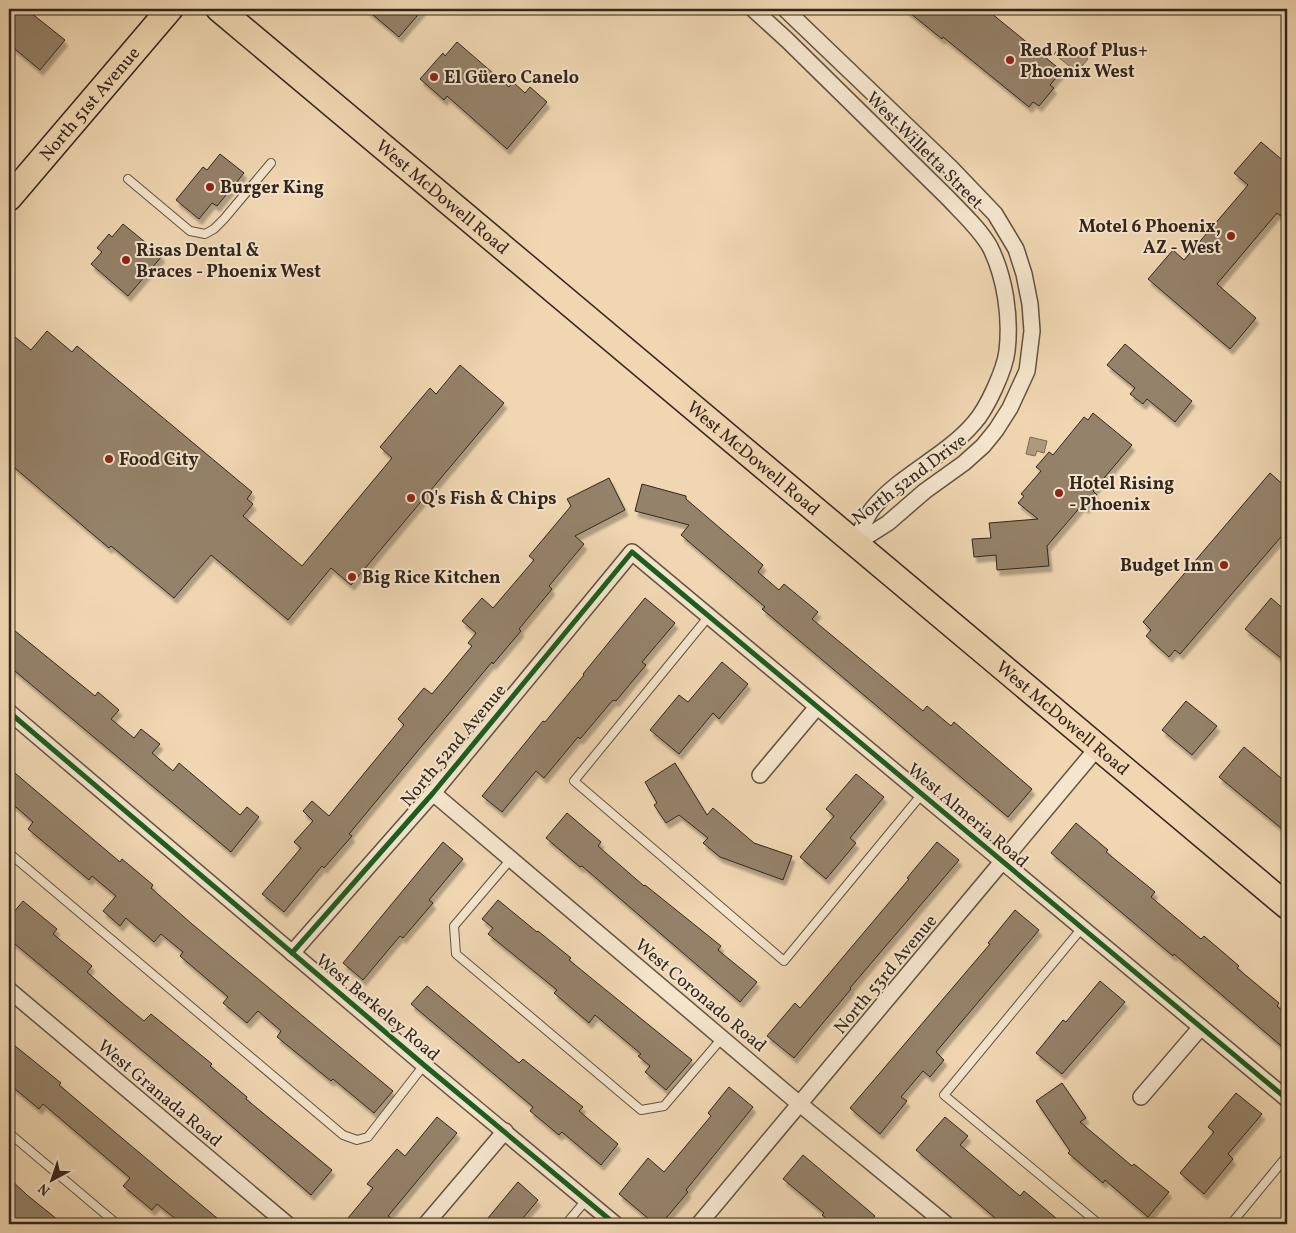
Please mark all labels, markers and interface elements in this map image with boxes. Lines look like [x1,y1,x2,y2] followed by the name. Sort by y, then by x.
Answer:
[1020,39,1148,85] place label: Red Roof Plus+ Phoenix West
[35,42,147,167] street label: North 51st Avenue
[1004,54,1016,66] marker: Red Roof Plus+ Phoenix West
[444,66,579,91] place label: El Güero Canelo
[428,71,440,83] marker: El Güero Canelo
[860,87,988,215] street label: West Willetta Street
[370,135,514,261] street label: West McDowell Road
[220,176,324,201] place label: Burger King
[204,181,216,193] marker: Burger King
[1078,215,1221,261] place label: Motel 6 Phoenix, AZ - West
[1225,230,1237,242] marker: Motel 6 Phoenix, AZ - West
[136,239,321,285] place label: Risas Dental & Braces - Phoenix West
[120,254,132,266] marker: Risas Dental & Braces - Phoenix West
[680,396,825,522] street label: West McDowell Road
[847,429,972,532] street label: North 52nd Drive
[119,448,199,473] place label: Food City
[103,453,115,465] marker: Food City
[1069,472,1174,518] place label: Hotel Rising - Phoenix
[421,487,557,512] place label: Q's Fish & Chips
[1053,487,1065,499] marker: Hotel Rising - Phoenix
[405,492,417,504] marker: Q's Fish & Chips
[1120,554,1214,579] place label: Budget Inn
[1218,559,1230,571] marker: Budget Inn
[362,566,501,591] place label: Big Rice Kitchen
[346,571,358,583] marker: Big Rice Kitchen
[990,656,1134,782] street label: West McDowell Road
[395,679,513,813] street label: North 52nd Avenue
[901,758,1033,874] street label: West Almeria Road
[829,910,944,1040] street label: North 53rd Avenue
[629,934,771,1059] street label: West Coronado Road
[310,949,445,1068] street label: West Berkeley Road
[91,1035,227,1154] street label: West Granada Road
[28,1156,78,1206] north arrow
[35,1178,55,1199] text: N

